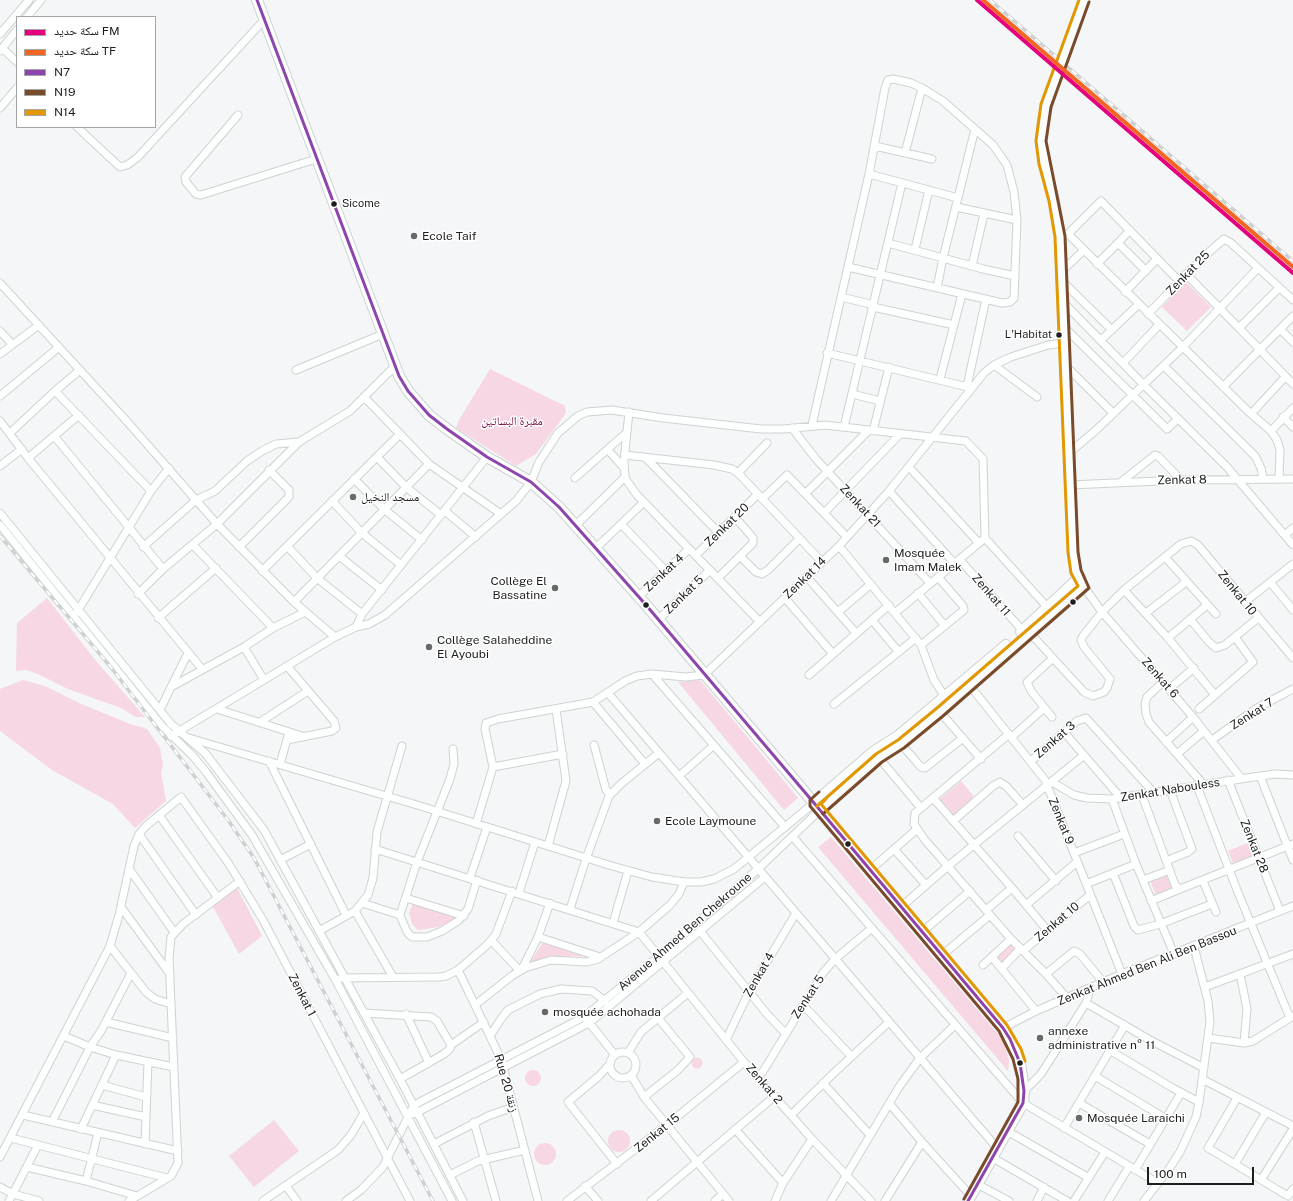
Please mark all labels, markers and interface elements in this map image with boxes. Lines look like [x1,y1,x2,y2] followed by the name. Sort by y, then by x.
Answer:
[16,16,156,128] legend
[54,24,120,38] text: سكة حديد FM
[54,44,116,58] text: سكة حديد TF
[54,65,70,79] text: N7
[54,85,75,99] text: N19
[54,105,75,119] text: N14
[342,197,380,211] place label: Sicome
[329,199,339,209] marker: Sicome
[422,229,476,243] place label: Ecole Taif
[409,231,419,241] marker: Ecole Taif
[1163,248,1213,298] street label: Zenkat 25
[1005,328,1052,342] place label: L'Habitat
[1054,330,1064,340] marker: L'Habitat
[481,414,543,428] park label: مقبرة البساتين
[1157,472,1207,488] street label: Zenkat 8
[836,481,884,531] street label: Zenkat 21
[361,490,419,504] place label: مسجد النخيل
[348,492,358,502] marker: مسجد النخيل
[702,500,752,550] street label: Zenkat 20
[894,546,962,574] place label: Mosquée Imam Malek
[641,551,687,595] street label: Zenkat 4
[781,554,829,602] street label: Zenkat 14
[881,555,891,565] marker: Mosquée Imam Malek
[1214,568,1260,618] street label: Zenkat 10
[969,571,1013,619] street label: Zenkat 11
[661,573,707,617] street label: Zenkat 5
[491,574,547,602] place label: Collège El Bassatine
[550,583,560,593] marker: Collège El Bassatine
[1068,597,1078,607] unlabelled marker
[641,600,651,610] unlabelled marker
[437,633,552,661] place label: Collège Salaheddine El Ayoubi
[424,642,434,652] marker: Collège Salaheddine El Ayoubi
[1138,655,1182,701] street label: Zenkat 6
[1227,695,1277,733] street label: Zenkat 7
[1032,718,1078,762] street label: Zenkat 3
[1119,775,1221,805] street label: Zenkat Nabouless
[1045,795,1077,847] street label: Zenkat 9
[665,814,756,828] place label: Ecole Laymoune
[652,816,662,826] marker: Ecole Laymoune
[1237,817,1271,875] street label: Zenkat 28
[843,839,853,849] unlabelled marker
[615,870,755,994] street label: Avenue Ahmed Ben Chekroune
[1032,899,1082,945] street label: Zenkat 10
[1055,923,1239,1009] street label: Zenkat Ahmed Ben Ali Ben Bassou
[740,950,778,1000] street label: Zenkat 4
[285,971,319,1019] street label: Zenkat 1
[789,972,827,1022] street label: Zenkat 5
[553,1005,661,1019] place label: mosquée achohada
[540,1007,550,1017] marker: mosquée achohada
[1048,1024,1155,1052] place label: annexe administrative n° 11
[1035,1033,1045,1043] marker: annexe administrative n° 11
[491,1052,521,1114] street label: Rue 20 زنقة
[1015,1058,1025,1068] unlabelled marker
[743,1061,785,1107] street label: Zenkat 2
[631,1110,683,1156] street label: Zenkat 15
[1087,1111,1185,1125] place label: Mosquée Laraichi
[1074,1113,1084,1123] marker: Mosquée Laraichi
[1149,1159,1256,1185] scale bar
[1154,1167,1187,1181] text: 100 m

